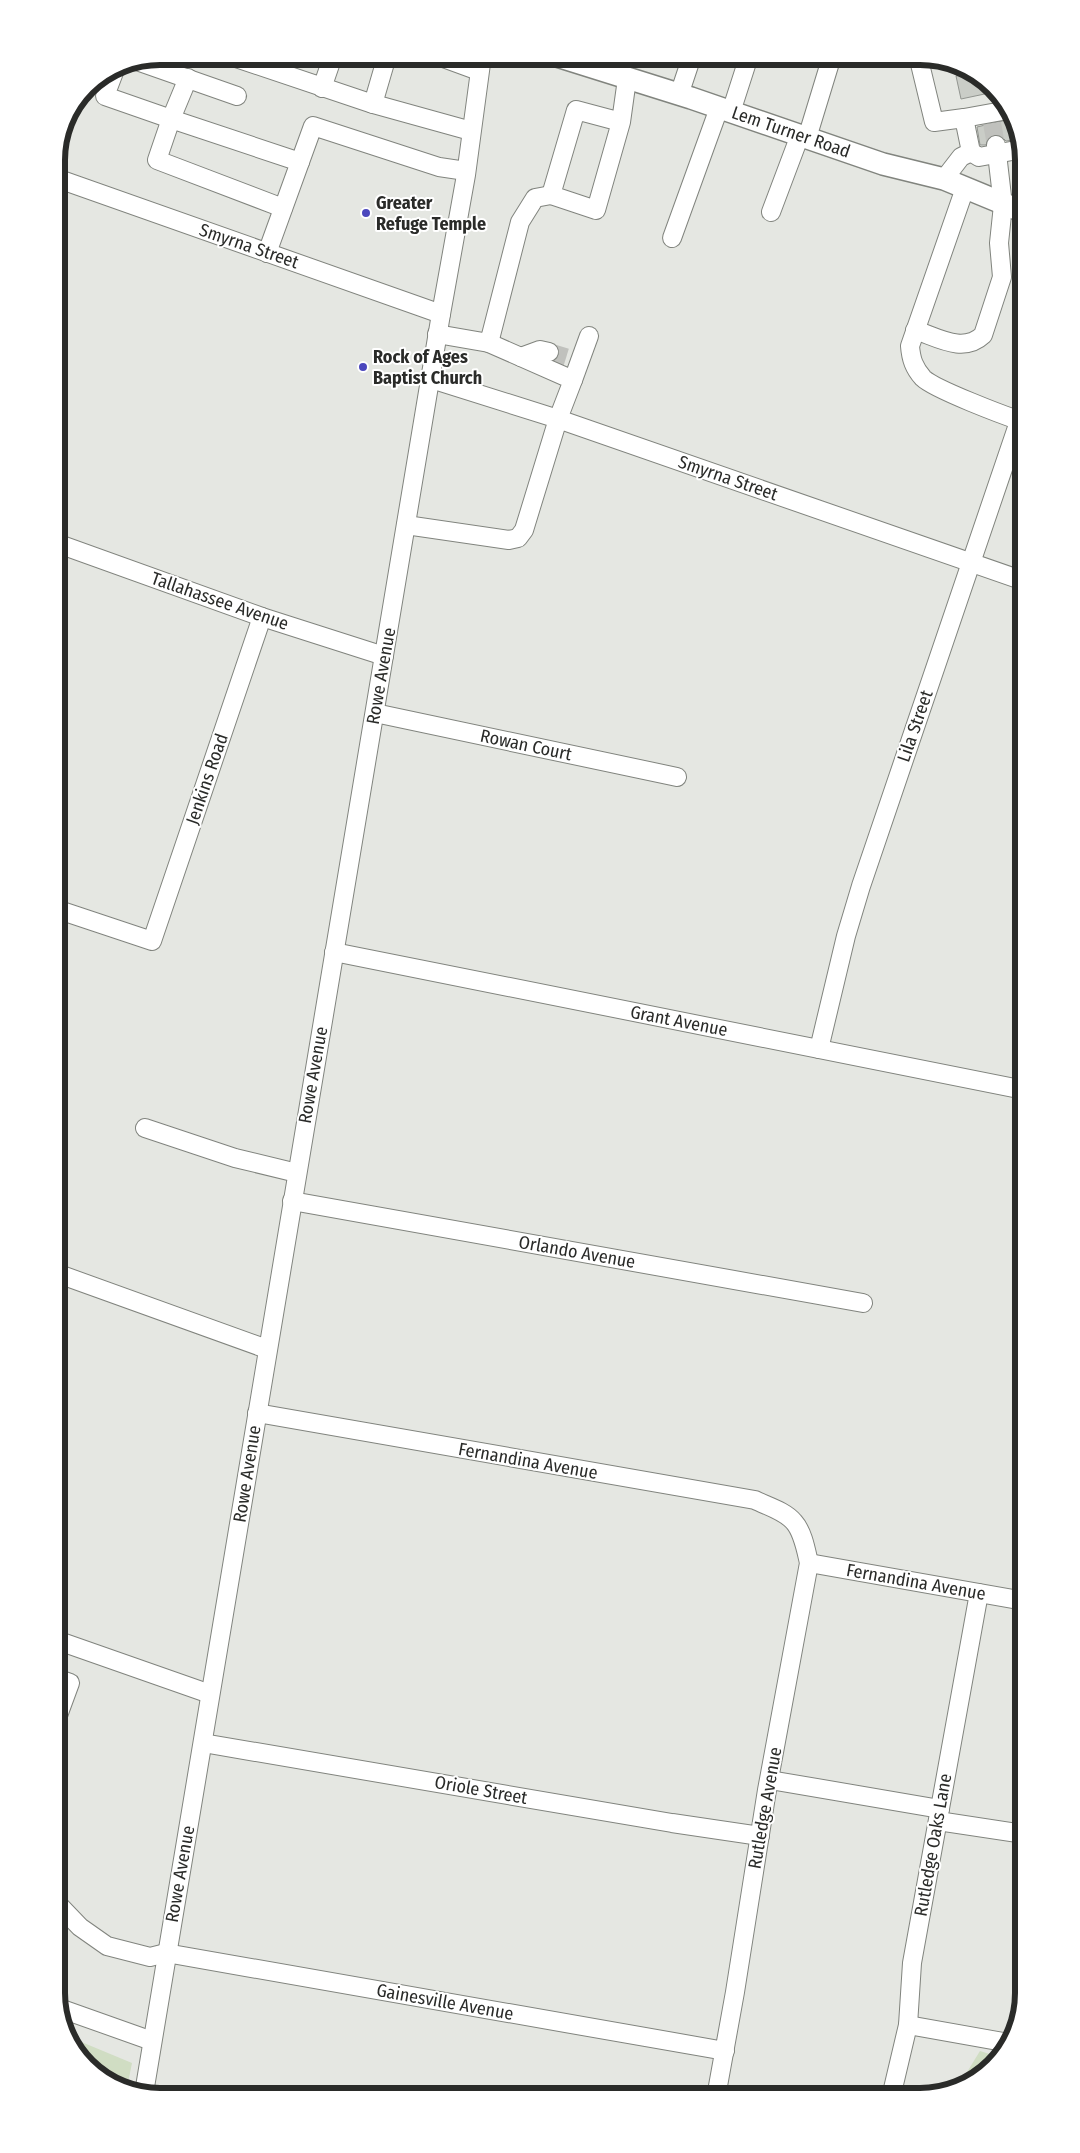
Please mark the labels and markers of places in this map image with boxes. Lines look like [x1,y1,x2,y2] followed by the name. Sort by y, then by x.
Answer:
[376,192,486,235] place label: Greater Refuge Temple
[360,207,372,219] marker: Greater Refuge Temple
[373,346,482,389] place label: Rock of Ages Baptist Church
[357,361,369,373] marker: Rock of Ages Baptist Church

